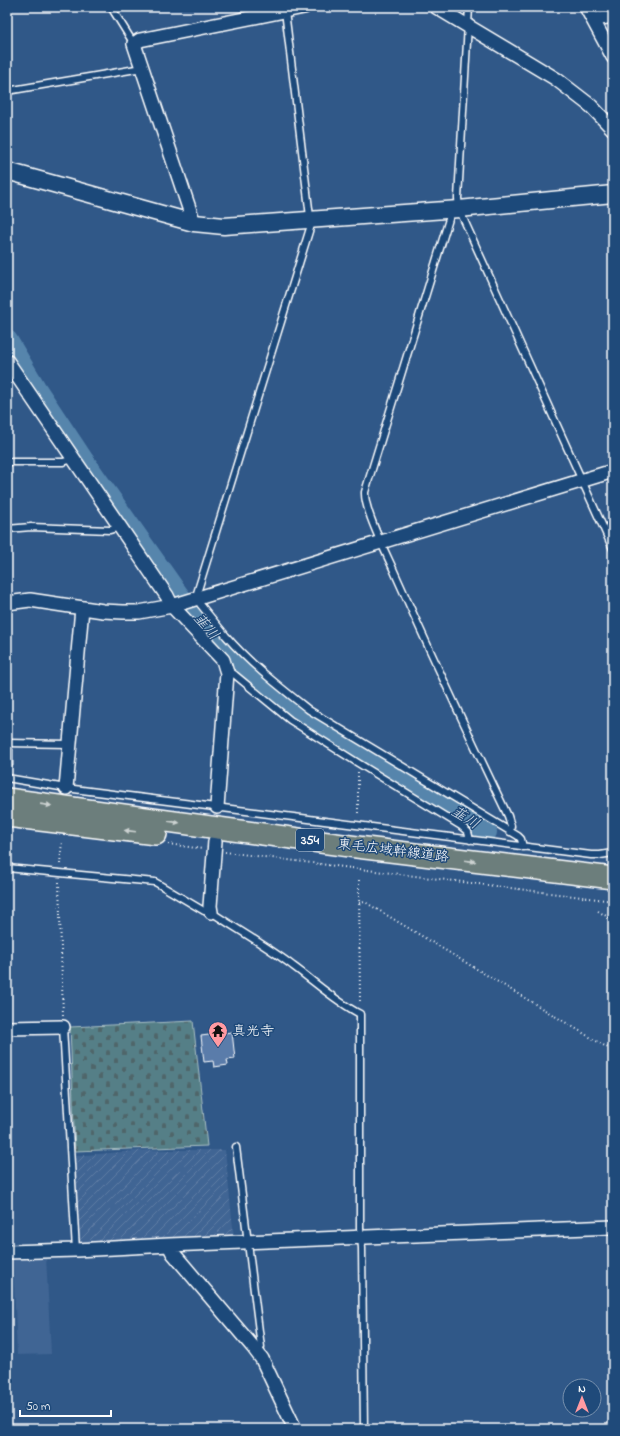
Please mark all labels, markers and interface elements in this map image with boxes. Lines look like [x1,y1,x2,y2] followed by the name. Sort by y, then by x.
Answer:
[188,608,224,646] water label: 韮川
[446,801,484,835] water label: 韮川
[40,802,52,808] one-way arrow
[168,819,180,825] one-way arrow
[124,828,136,834] one-way arrow
[296,829,324,851] road number: 354
[336,834,450,868] street label: 東毛広域幹線道路
[464,858,476,864] one-way arrow
[207,1020,229,1048] temple icon: 真光寺
[232,1021,274,1042] place label: 真光寺
[562,1378,602,1418] north arrow
[578,1381,586,1397] text: N
[20,1392,111,1418] scale bar
[26,1398,50,1416] text: 50 m

